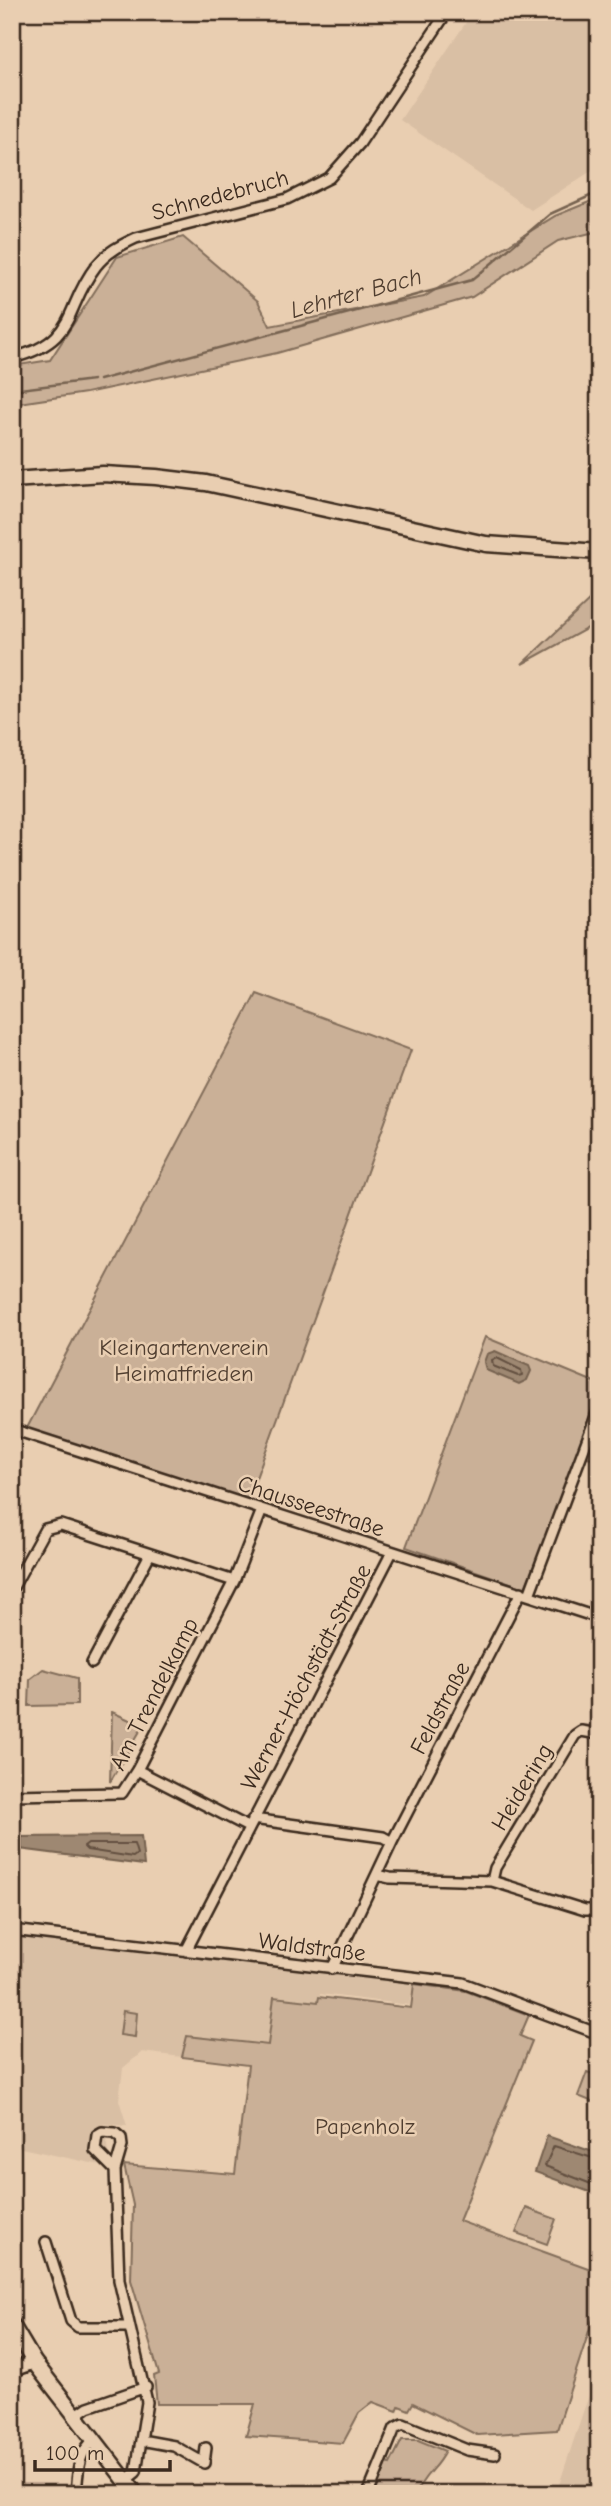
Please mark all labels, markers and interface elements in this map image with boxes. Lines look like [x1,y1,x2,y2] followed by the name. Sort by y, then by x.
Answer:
[149,164,291,226] street label: Schnedebruch
[287,262,425,324] water label: Lehrter Bach
[99,1334,269,1387] park label: Kleingartenverein Heimatfrieden
[234,1470,388,1542] street label: Chausseestraße
[235,1560,377,1794] street label: Werner-Höchstädt-Straße
[104,1613,204,1775] street label: Am Trendelkamp
[404,1657,476,1759] street label: Feldstraße
[486,1739,558,1835] street label: Heidering
[257,1927,367,1967] street label: Waldstraße
[315,2113,415,2140] park label: Papenholz
[35,2429,170,2473] scale bar
[46,2441,104,2465] text: 100 m

